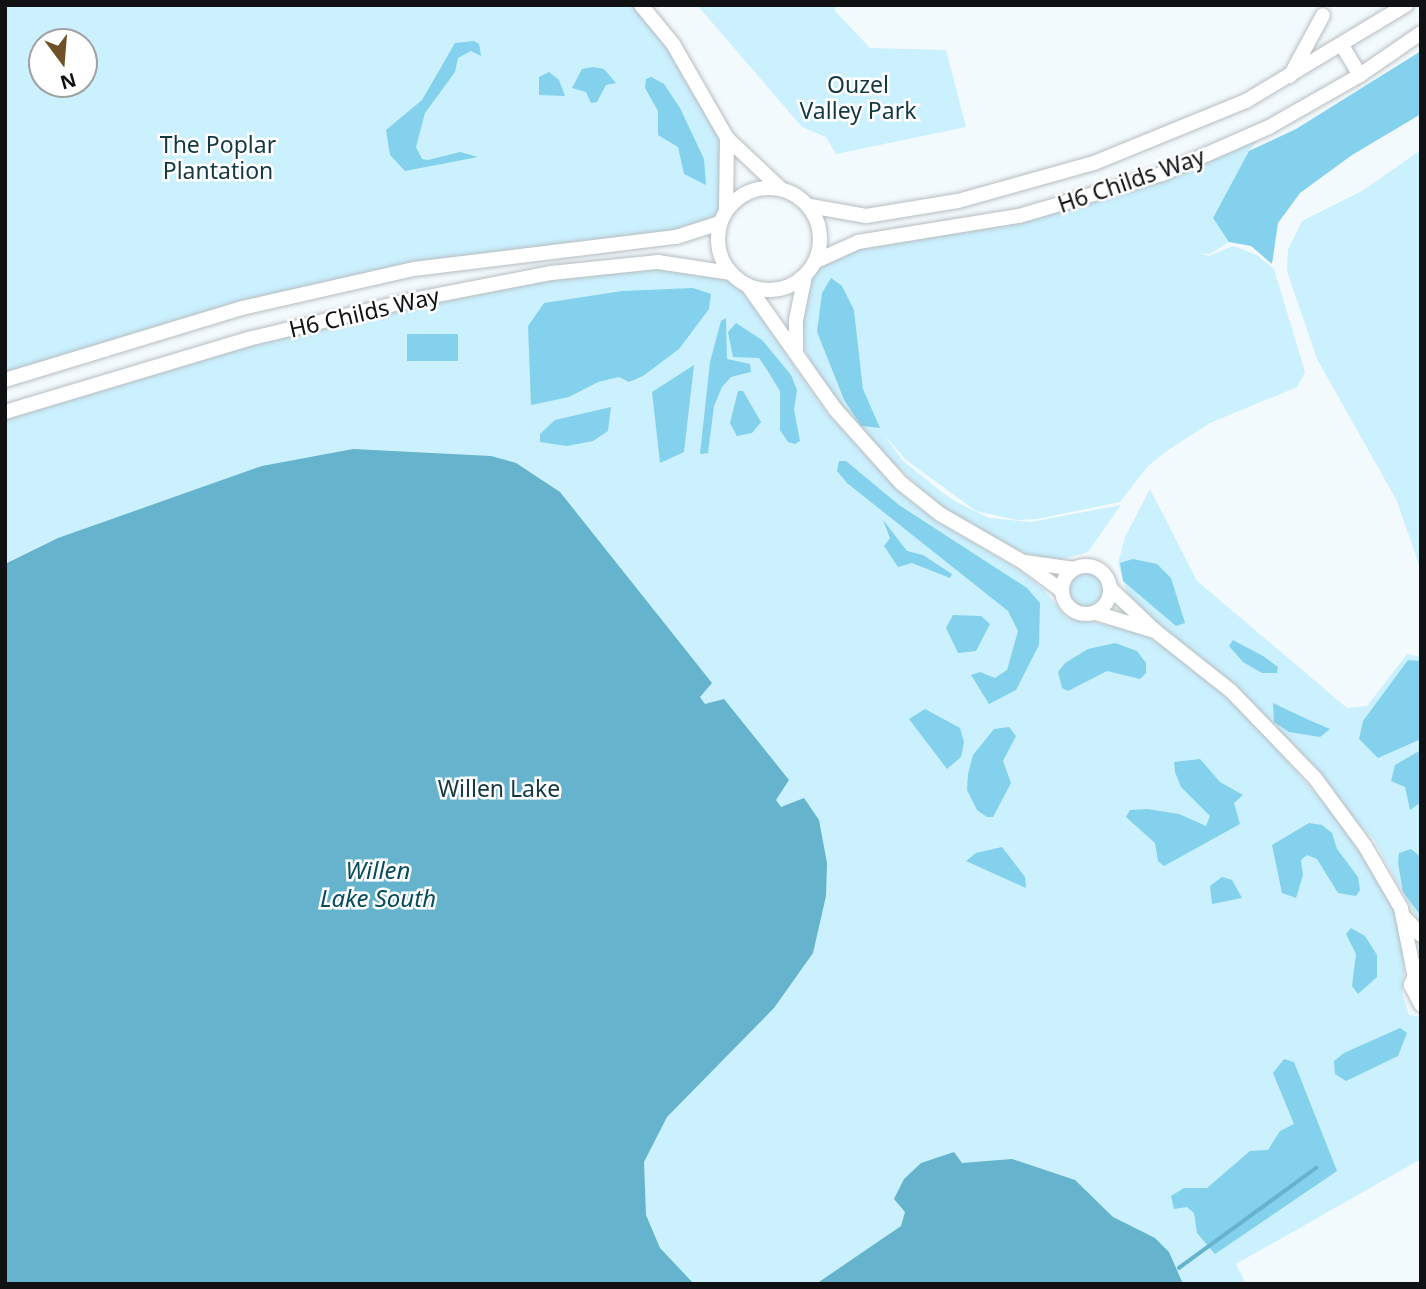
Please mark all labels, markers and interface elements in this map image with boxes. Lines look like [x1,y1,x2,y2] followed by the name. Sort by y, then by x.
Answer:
[28,28,98,98] north arrow
[57,67,79,96] text: N
[800,70,916,124] park label: Ouzel Valley Park
[160,130,276,184] park label: The Poplar Plantation
[1054,142,1208,218] street label: H6 Childs Way
[286,281,442,343] street label: H6 Childs Way
[438,774,560,802] park label: Willen Lake
[320,856,436,912] water label: Willen Lake South

